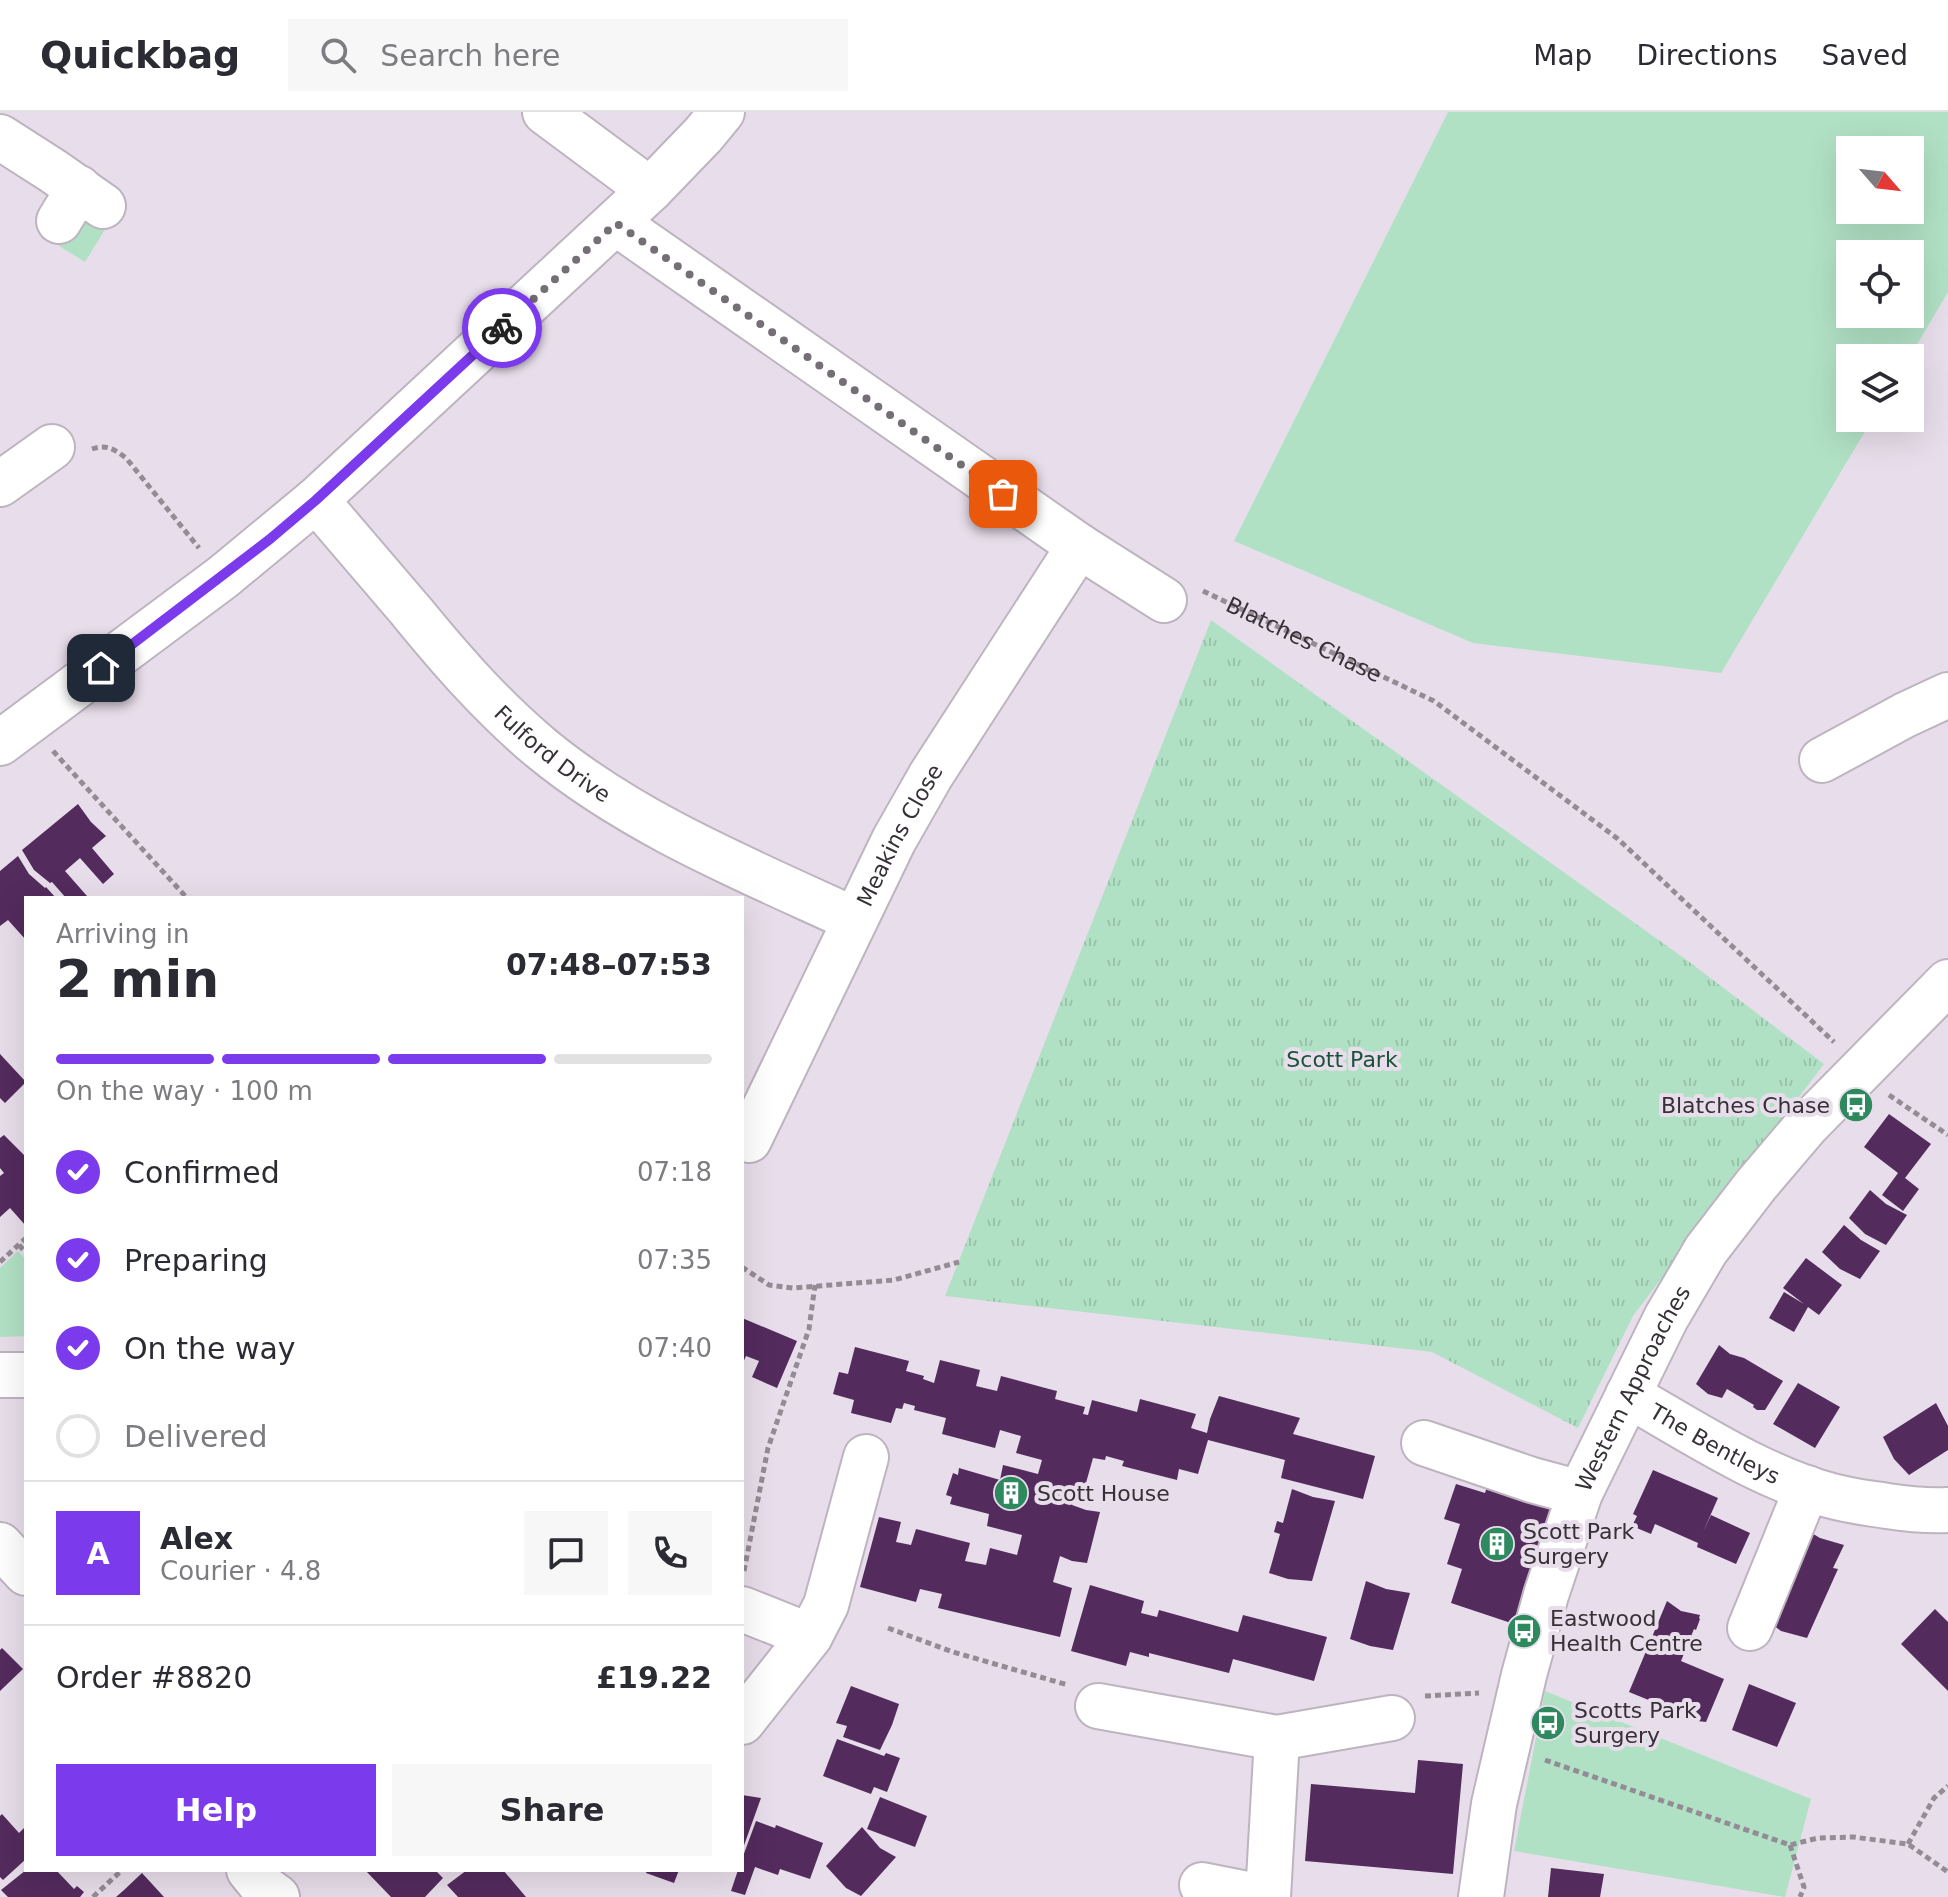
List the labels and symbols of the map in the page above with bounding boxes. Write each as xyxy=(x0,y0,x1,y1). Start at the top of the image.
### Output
north arrow xyxy=(1836,136,1924,224)
courier xyxy=(462,288,542,368)
pin xyxy=(969,460,1037,528)
street label: Blatches Chase xyxy=(1222,591,1386,687)
pin xyxy=(67,634,135,702)
street label: Fulford Drive xyxy=(490,700,615,807)
street label: Meakins Close xyxy=(851,759,947,910)
park label: Scott Park xyxy=(1286,1047,1398,1072)
bus stop icon: Blatches Chase xyxy=(1837,1086,1875,1124)
place label: Blatches Chase xyxy=(1661,1093,1830,1118)
street label: Western Approaches xyxy=(1570,1281,1695,1495)
street label: The Bentleys xyxy=(1645,1398,1784,1489)
building icon: Scott House xyxy=(992,1474,1030,1512)
place label: Scott House xyxy=(1037,1481,1170,1506)
place label: Scott Park Surgery xyxy=(1523,1519,1635,1569)
building icon: Scott Park Surgery xyxy=(1478,1525,1516,1563)
place label: Eastwood Health Centre xyxy=(1550,1606,1703,1656)
bus stop icon: Eastwood Health Centre xyxy=(1505,1612,1543,1650)
place label: Scotts Park Surgery xyxy=(1574,1698,1697,1748)
bus stop icon: Scotts Park Surgery xyxy=(1529,1704,1567,1742)

